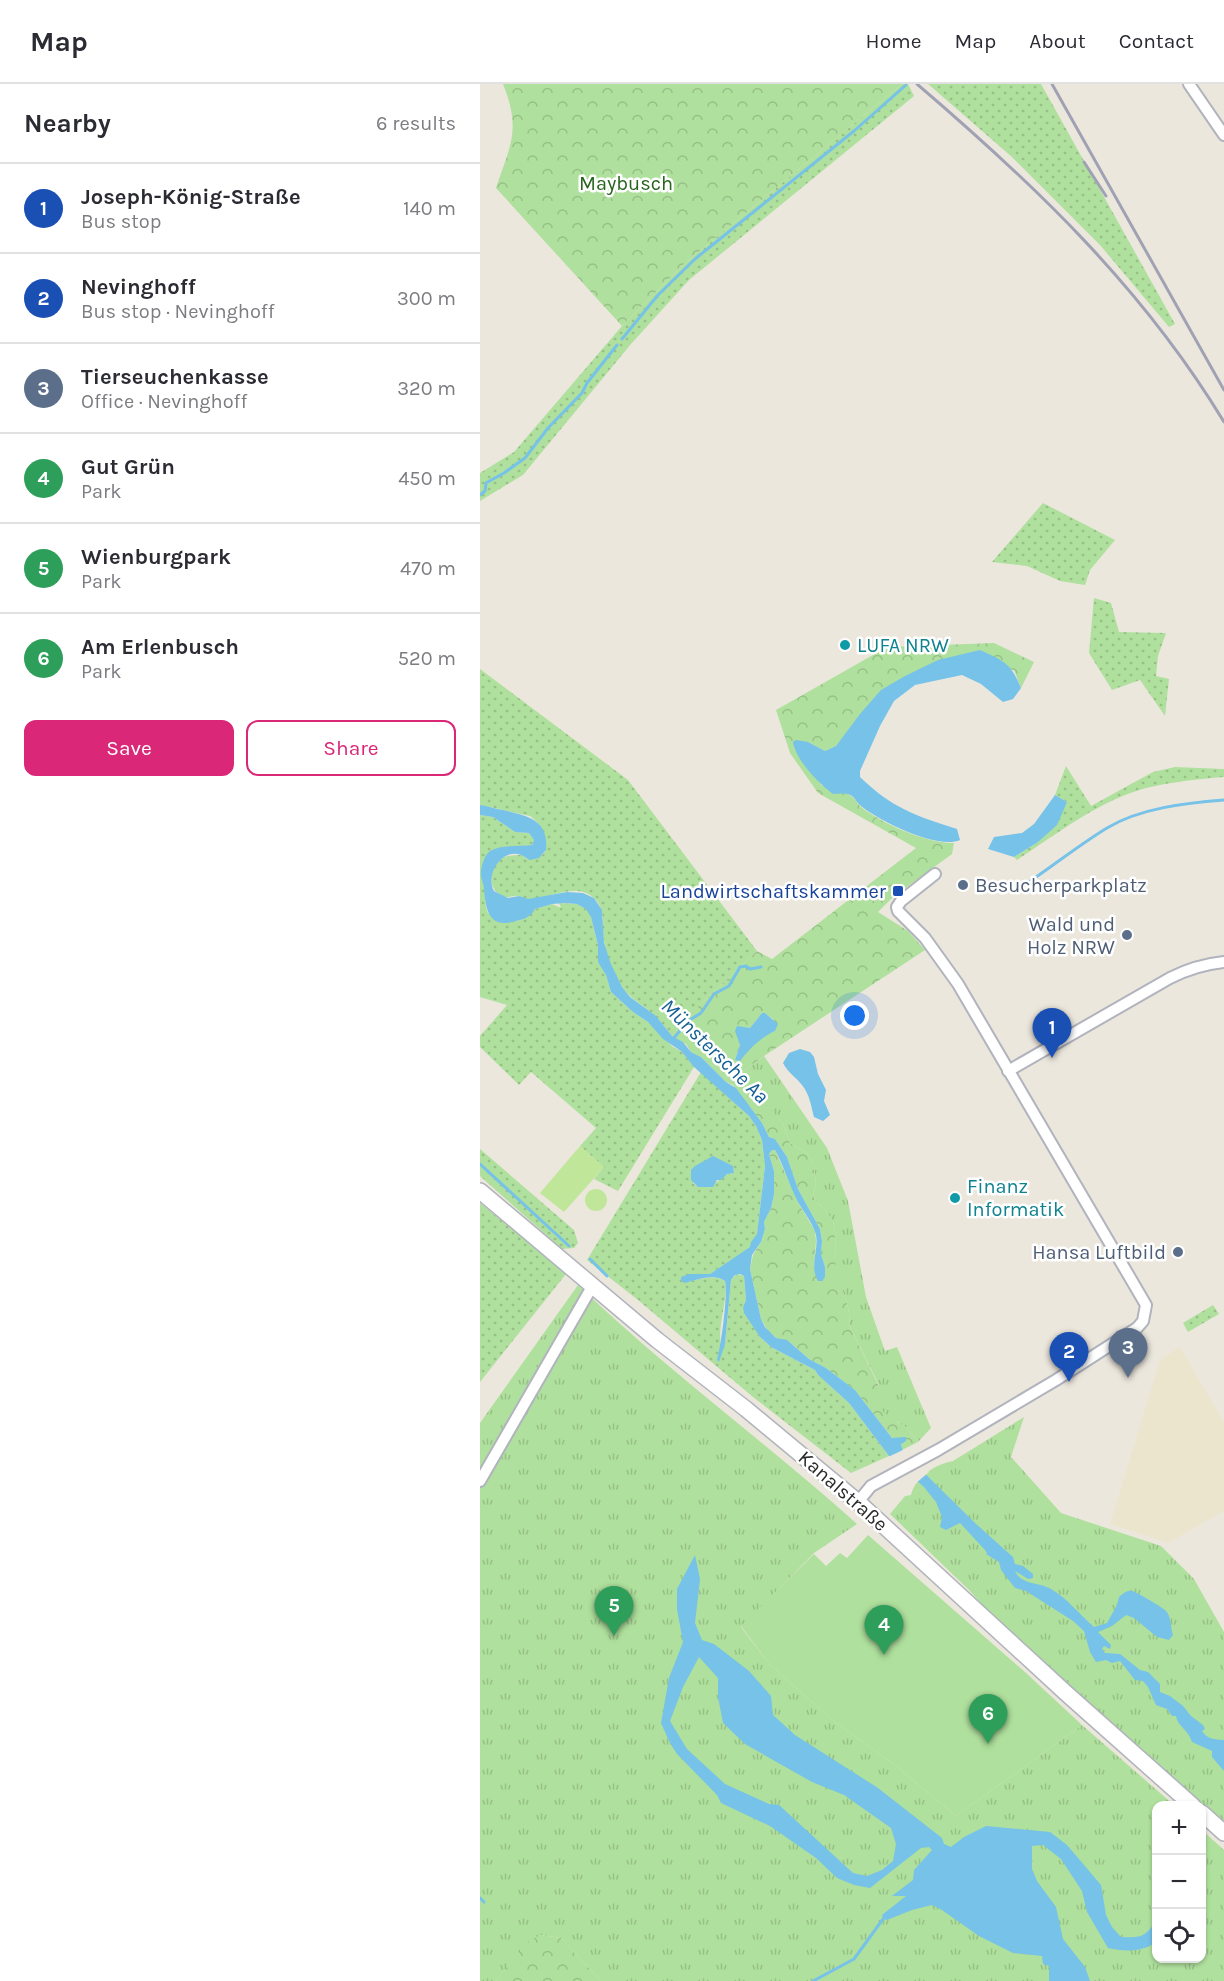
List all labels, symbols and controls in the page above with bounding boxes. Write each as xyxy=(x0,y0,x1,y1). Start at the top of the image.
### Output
text: Map xyxy=(30,25,88,58)
text: Home xyxy=(866,29,922,53)
text: Map xyxy=(955,29,996,53)
text: About xyxy=(1029,29,1086,53)
text: Contact xyxy=(1119,29,1194,53)
text: Nearby xyxy=(24,108,111,139)
text: 6 results xyxy=(376,112,456,135)
park label: Maybusch xyxy=(579,172,673,195)
text: Joseph-König-Straße xyxy=(81,184,301,210)
text: 1 xyxy=(40,197,47,220)
text: 140 m xyxy=(403,197,456,220)
text: Bus stop xyxy=(81,210,161,233)
text: Nevinghoff xyxy=(81,274,196,300)
text: 2 xyxy=(37,287,50,310)
text: 300 m xyxy=(397,287,456,310)
text: Bus stop · Nevinghoff xyxy=(81,300,275,323)
text: Tierseuchenkasse xyxy=(81,364,269,390)
text: 3 xyxy=(37,377,50,400)
text: 320 m xyxy=(397,377,456,400)
text: Office · Nevinghoff xyxy=(81,390,247,413)
text: Gut Grün xyxy=(81,454,175,480)
text: 4 xyxy=(38,467,49,490)
text: 450 m xyxy=(398,467,456,490)
text: Park xyxy=(81,480,122,503)
text: Wienburgpark xyxy=(81,544,231,570)
text: 5 xyxy=(38,557,49,580)
text: 470 m xyxy=(400,557,456,580)
text: Park xyxy=(81,570,122,593)
text: Am Erlenbusch xyxy=(81,634,239,660)
place label: LUFA NRW xyxy=(857,634,949,657)
marker: LUFA NRW xyxy=(838,638,852,652)
text: 6 xyxy=(37,647,50,670)
text: 520 m xyxy=(398,647,456,670)
text: Park xyxy=(81,660,122,683)
button: Save xyxy=(24,720,234,776)
button: Share xyxy=(246,720,456,776)
place label: Besucherparkplatz xyxy=(975,874,1147,897)
marker: Besucherparkplatz xyxy=(956,878,970,892)
place label: Landwirtschaftskammer xyxy=(661,880,887,903)
marker: Landwirtschaftskammer xyxy=(891,884,905,898)
place label: Wald und Holz NRW xyxy=(1027,913,1115,959)
marker: Wald und Holz NRW xyxy=(1120,928,1134,942)
water label: Münstersche Aa xyxy=(656,994,774,1108)
your location xyxy=(840,1001,869,1030)
pin: 1 xyxy=(1032,1008,1072,1058)
place label: Finanz Informatik xyxy=(967,1175,1064,1221)
marker: Finanz Informatik xyxy=(948,1191,962,1205)
place label: Hansa Luftbild xyxy=(1032,1241,1166,1264)
marker: Hansa Luftbild xyxy=(1171,1245,1185,1259)
pin: 3 xyxy=(1108,1328,1148,1378)
pin: 2 xyxy=(1050,1332,1088,1382)
street label: Kanalstraße xyxy=(794,1446,892,1536)
pin: 5 xyxy=(594,1586,634,1636)
pin: 4 xyxy=(864,1606,904,1655)
pin: 6 xyxy=(968,1694,1008,1744)
map controls xyxy=(1152,1801,1206,1963)
button: + xyxy=(1152,1801,1206,1855)
button: − xyxy=(1152,1855,1206,1909)
button: locate xyxy=(1152,1909,1206,1963)

